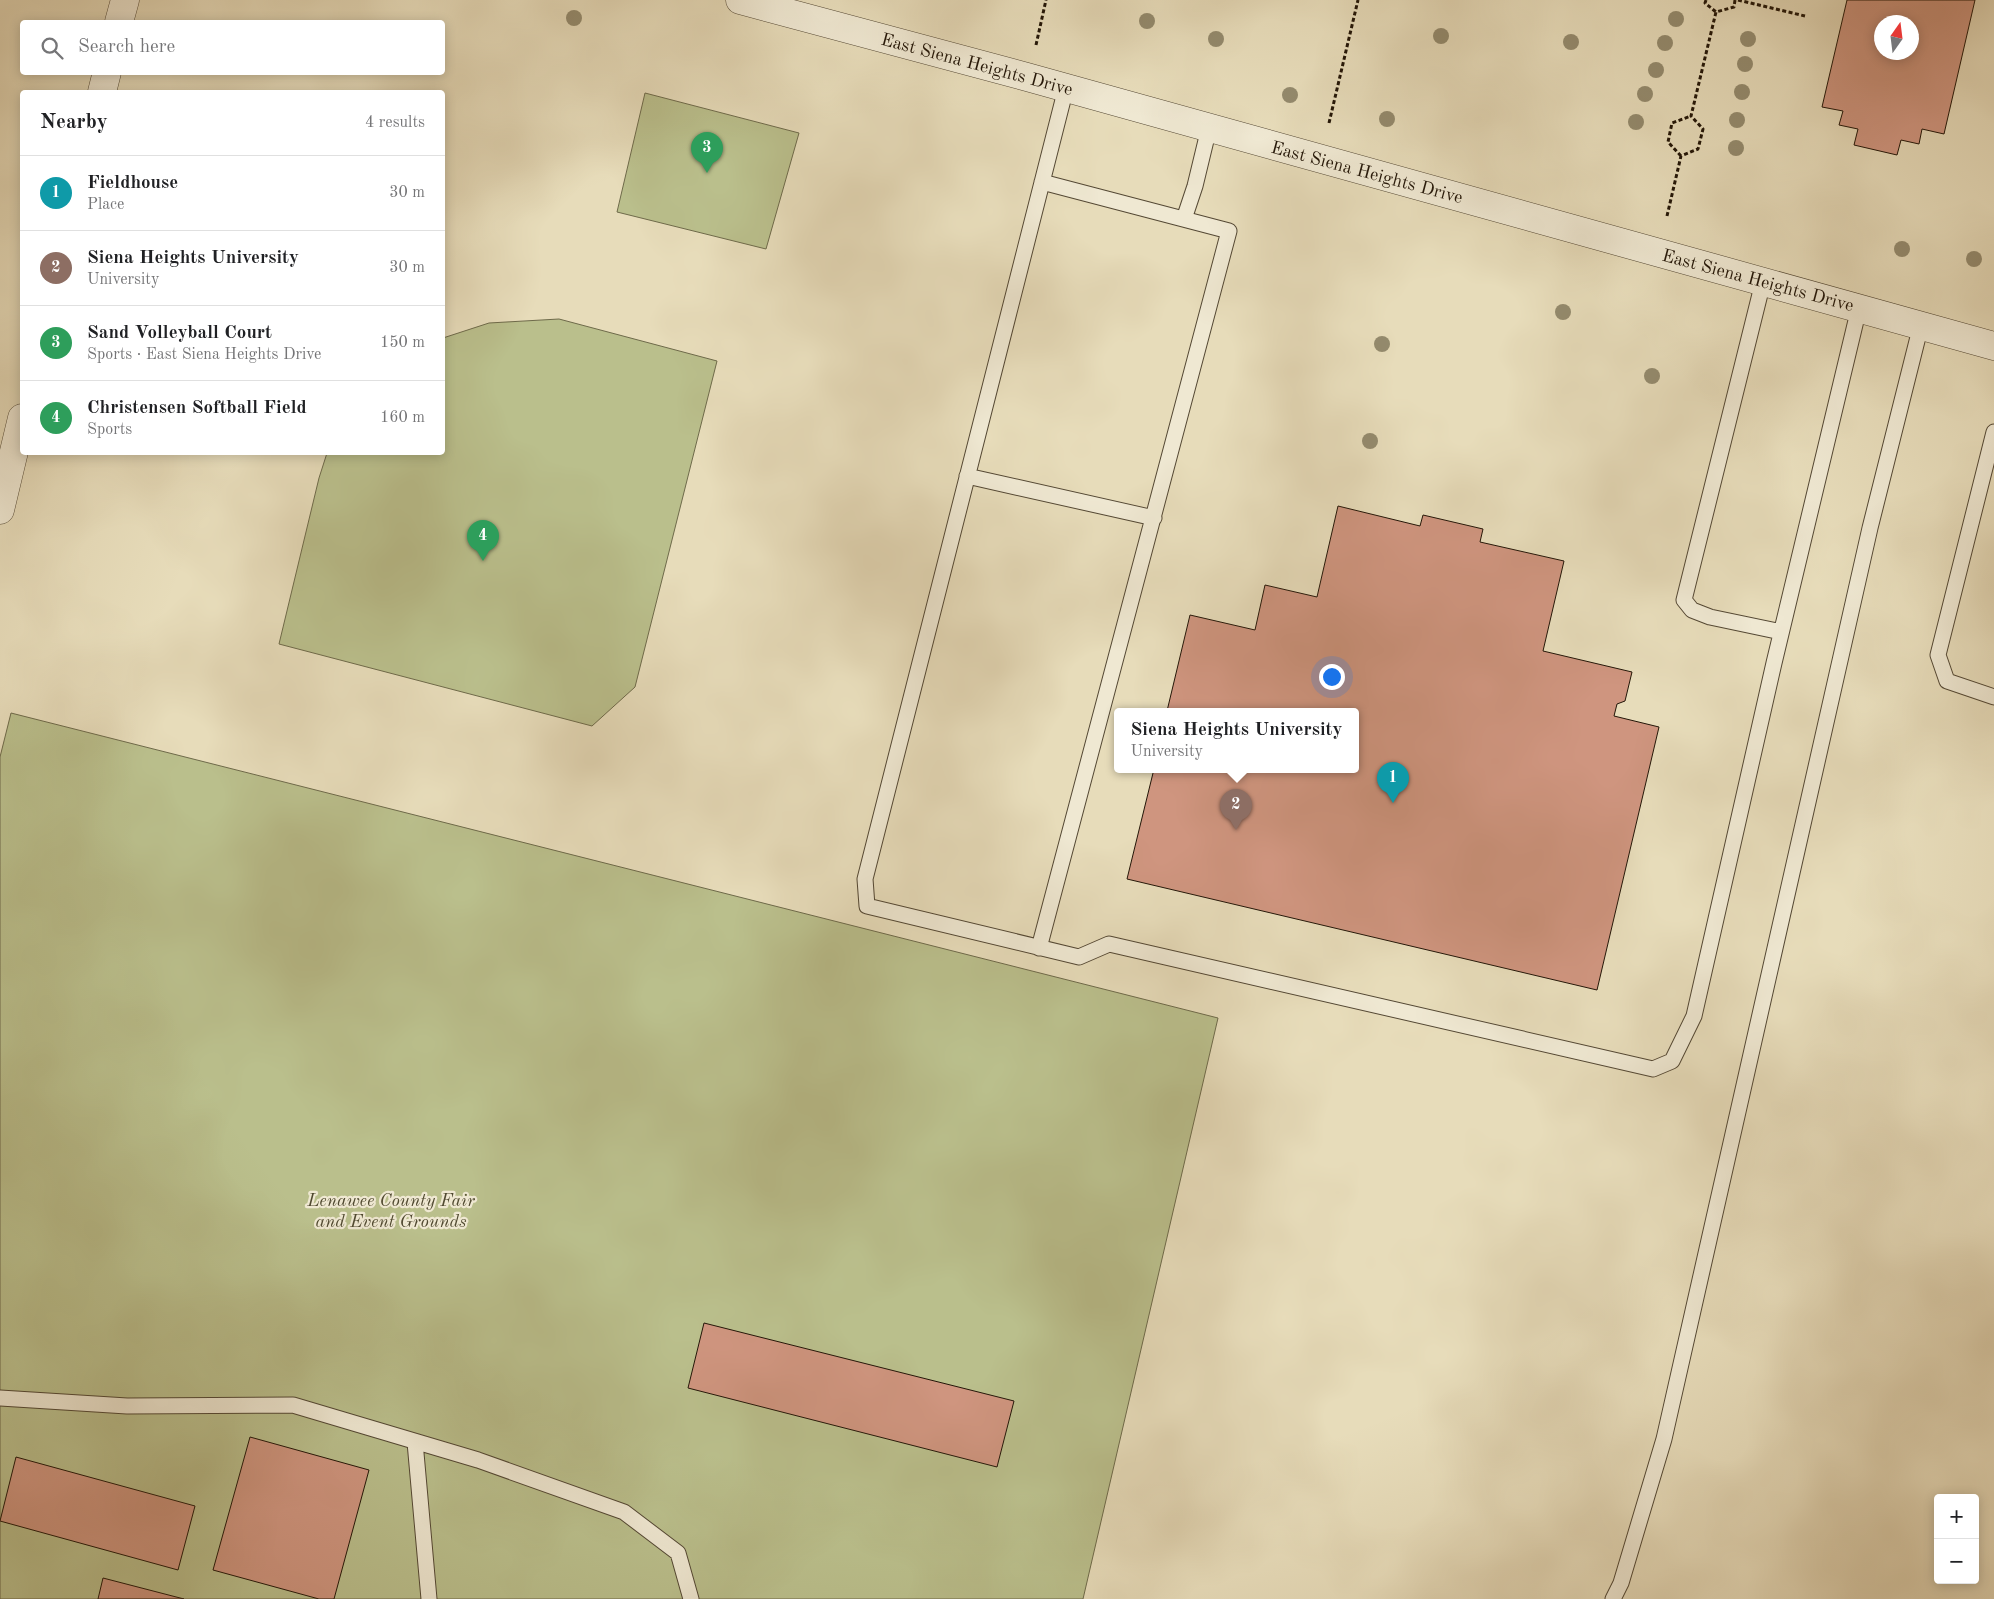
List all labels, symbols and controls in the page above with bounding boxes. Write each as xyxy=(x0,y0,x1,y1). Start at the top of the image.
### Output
north arrow xyxy=(1874,15,1919,60)
search box xyxy=(20,20,445,75)
street label: East Siena Heights Drive xyxy=(879,31,1075,99)
icon: search xyxy=(38,34,66,62)
text: Search here xyxy=(78,38,175,57)
text: Nearby xyxy=(40,112,108,133)
text: 4 results xyxy=(365,115,425,131)
pin: 3 xyxy=(691,132,723,173)
street label: East Siena Heights Drive xyxy=(1269,139,1465,207)
text: Fieldhouse xyxy=(87,174,178,193)
text: 1 xyxy=(51,185,61,201)
text: 30 m xyxy=(389,185,425,201)
text: Place xyxy=(87,197,124,213)
street label: East Siena Heights Drive xyxy=(1660,247,1856,315)
text: Siena Heights University xyxy=(87,249,299,268)
text: 2 xyxy=(51,260,61,276)
text: 30 m xyxy=(389,260,425,276)
text: University xyxy=(87,272,159,288)
text: Sand Volleyball Court xyxy=(87,324,272,343)
text: 3 xyxy=(51,335,61,351)
text: 150 m xyxy=(380,335,425,351)
text: Sports · East Siena Heights Drive xyxy=(87,347,321,363)
text: Christensen Softball Field xyxy=(87,399,307,418)
text: 4 xyxy=(51,410,61,426)
text: 160 m xyxy=(380,410,425,426)
text: Sports xyxy=(87,422,132,438)
pin: 4 xyxy=(467,520,499,561)
your location xyxy=(1319,664,1345,690)
popup xyxy=(1114,708,1359,773)
text: Siena Heights University xyxy=(1131,721,1342,740)
text: University xyxy=(1131,744,1203,760)
pin: 1 xyxy=(1377,762,1409,803)
pin: 2 xyxy=(1220,789,1252,830)
park label: Lenawee County Fair and Event Grounds xyxy=(306,1192,476,1231)
map controls xyxy=(1934,1494,1979,1584)
button: + xyxy=(1934,1494,1979,1539)
button: − xyxy=(1934,1539,1979,1584)

